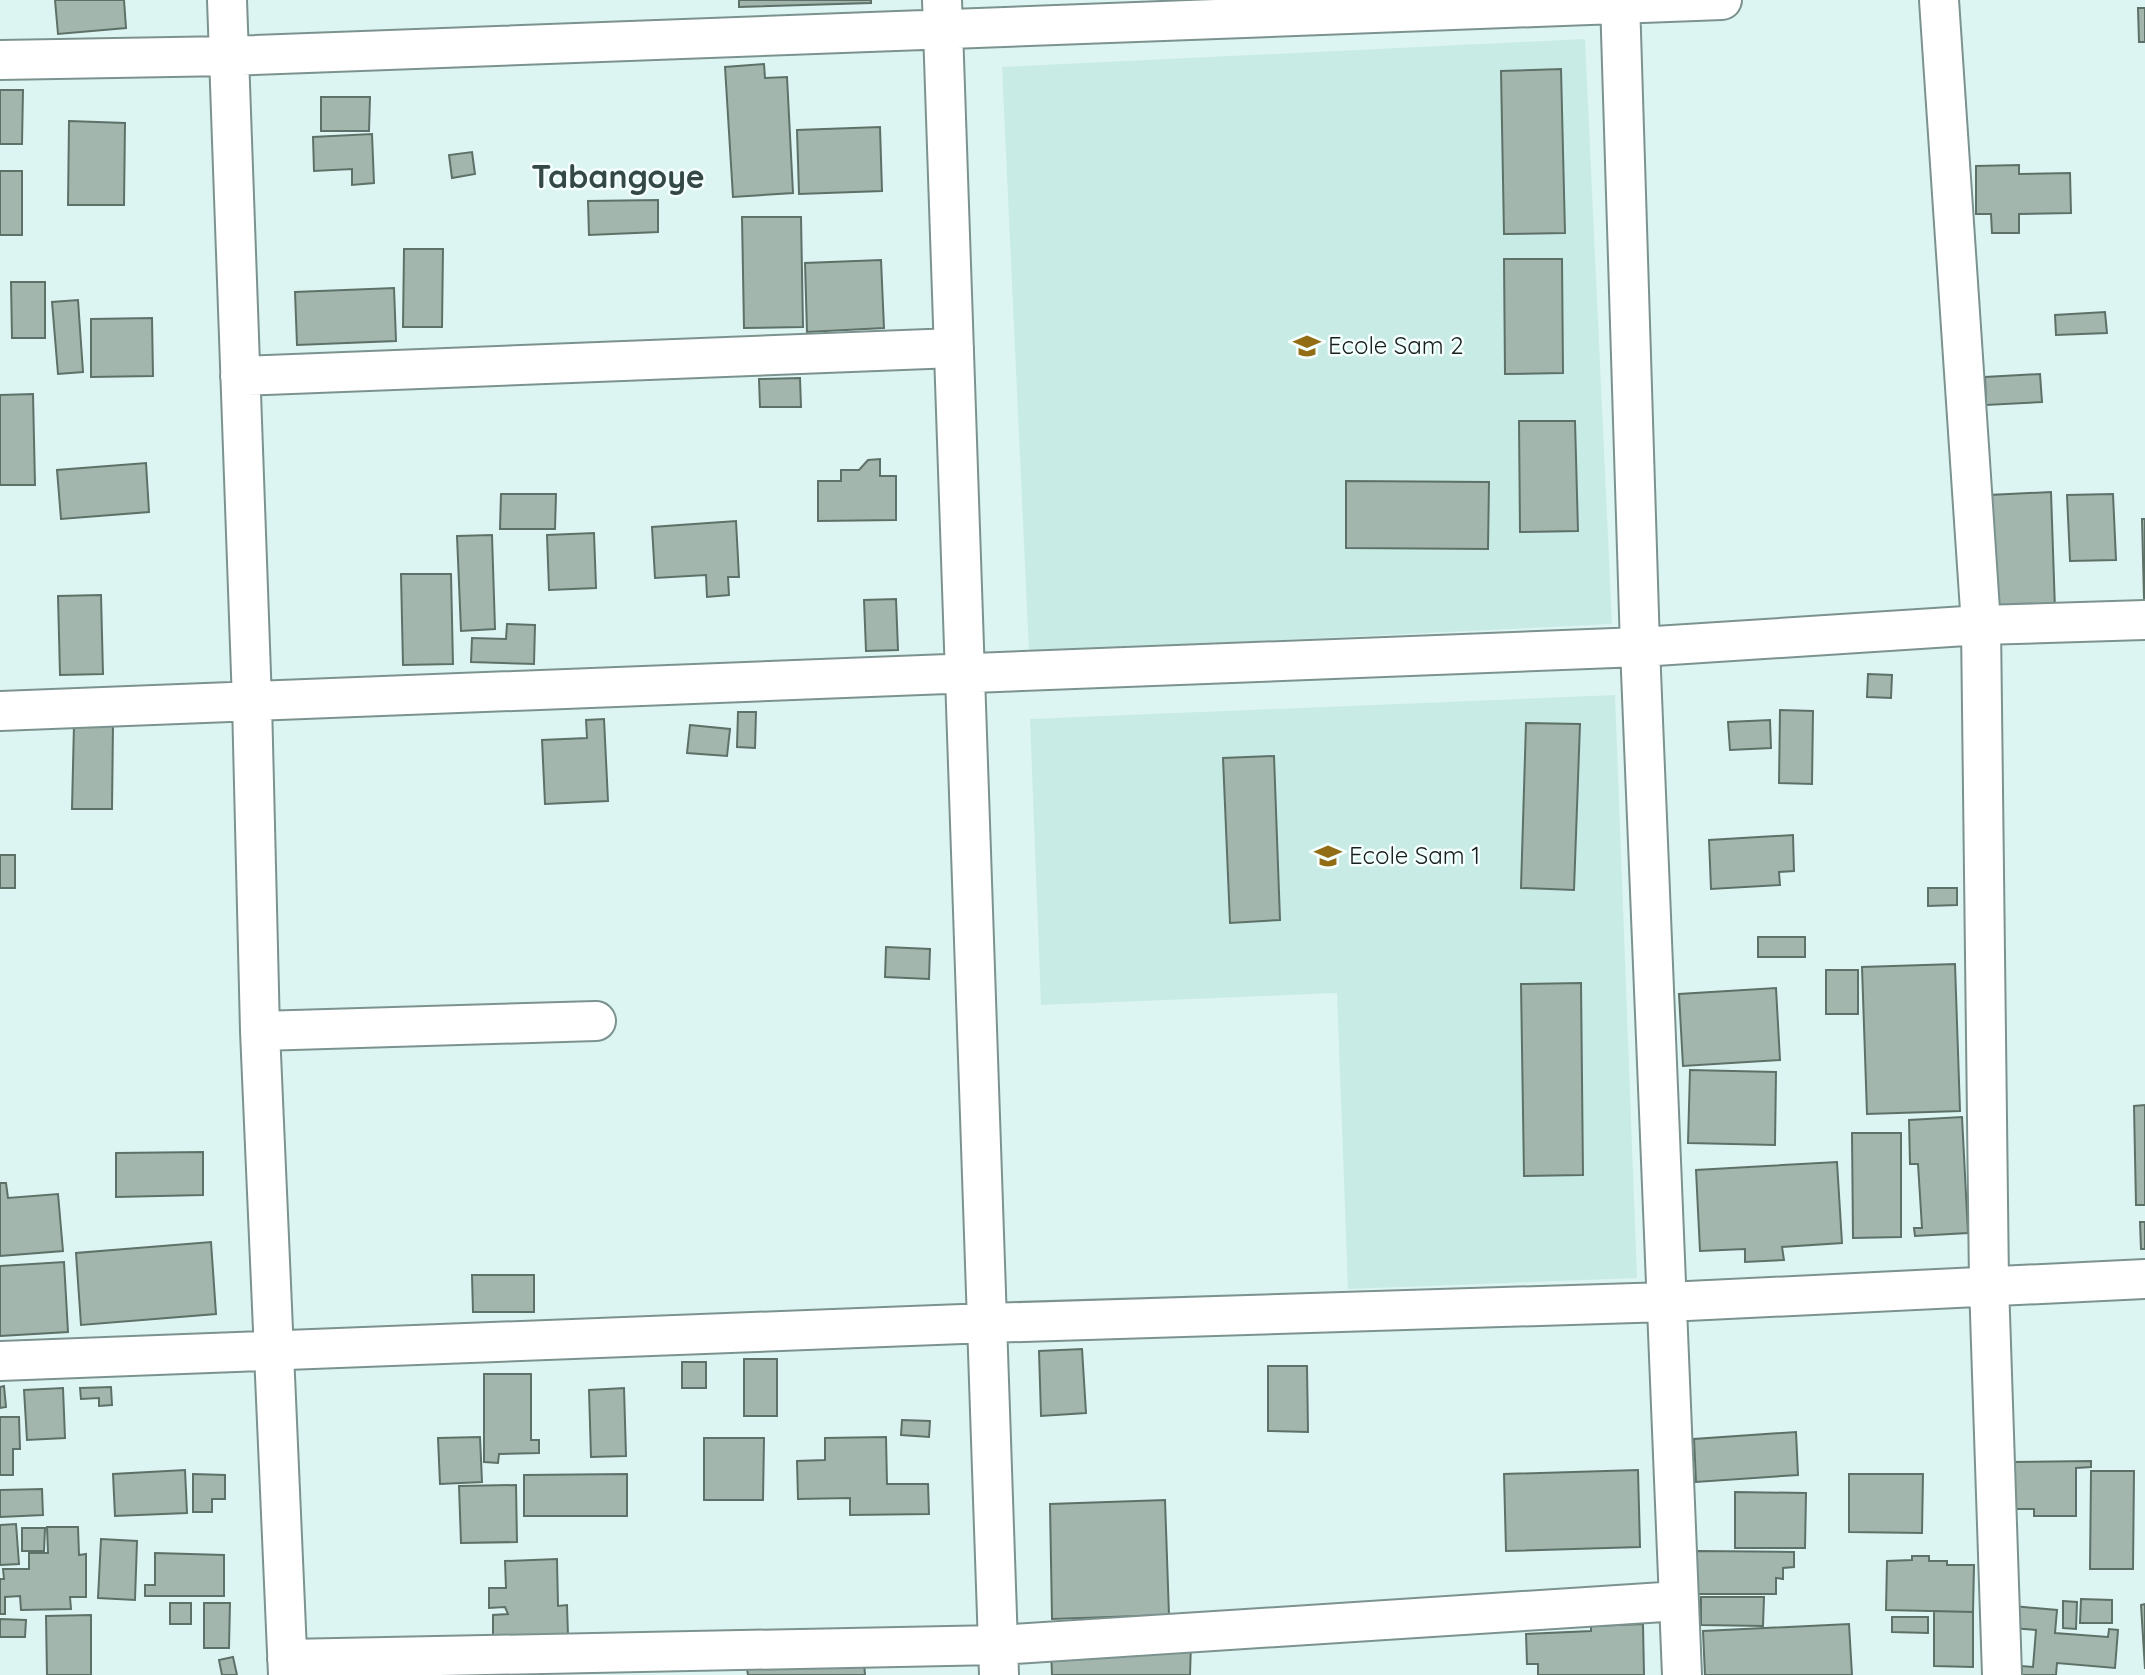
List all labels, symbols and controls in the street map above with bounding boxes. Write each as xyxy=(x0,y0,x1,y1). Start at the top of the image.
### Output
district label: Tabangoye xyxy=(531,156,705,196)
place label: Ecole Sam 2 xyxy=(1328,330,1464,360)
school or university icon: Ecole Sam 2 xyxy=(1292,331,1322,361)
place label: Ecole Sam 1 xyxy=(1349,840,1480,870)
school or university icon: Ecole Sam 1 xyxy=(1313,841,1343,871)

